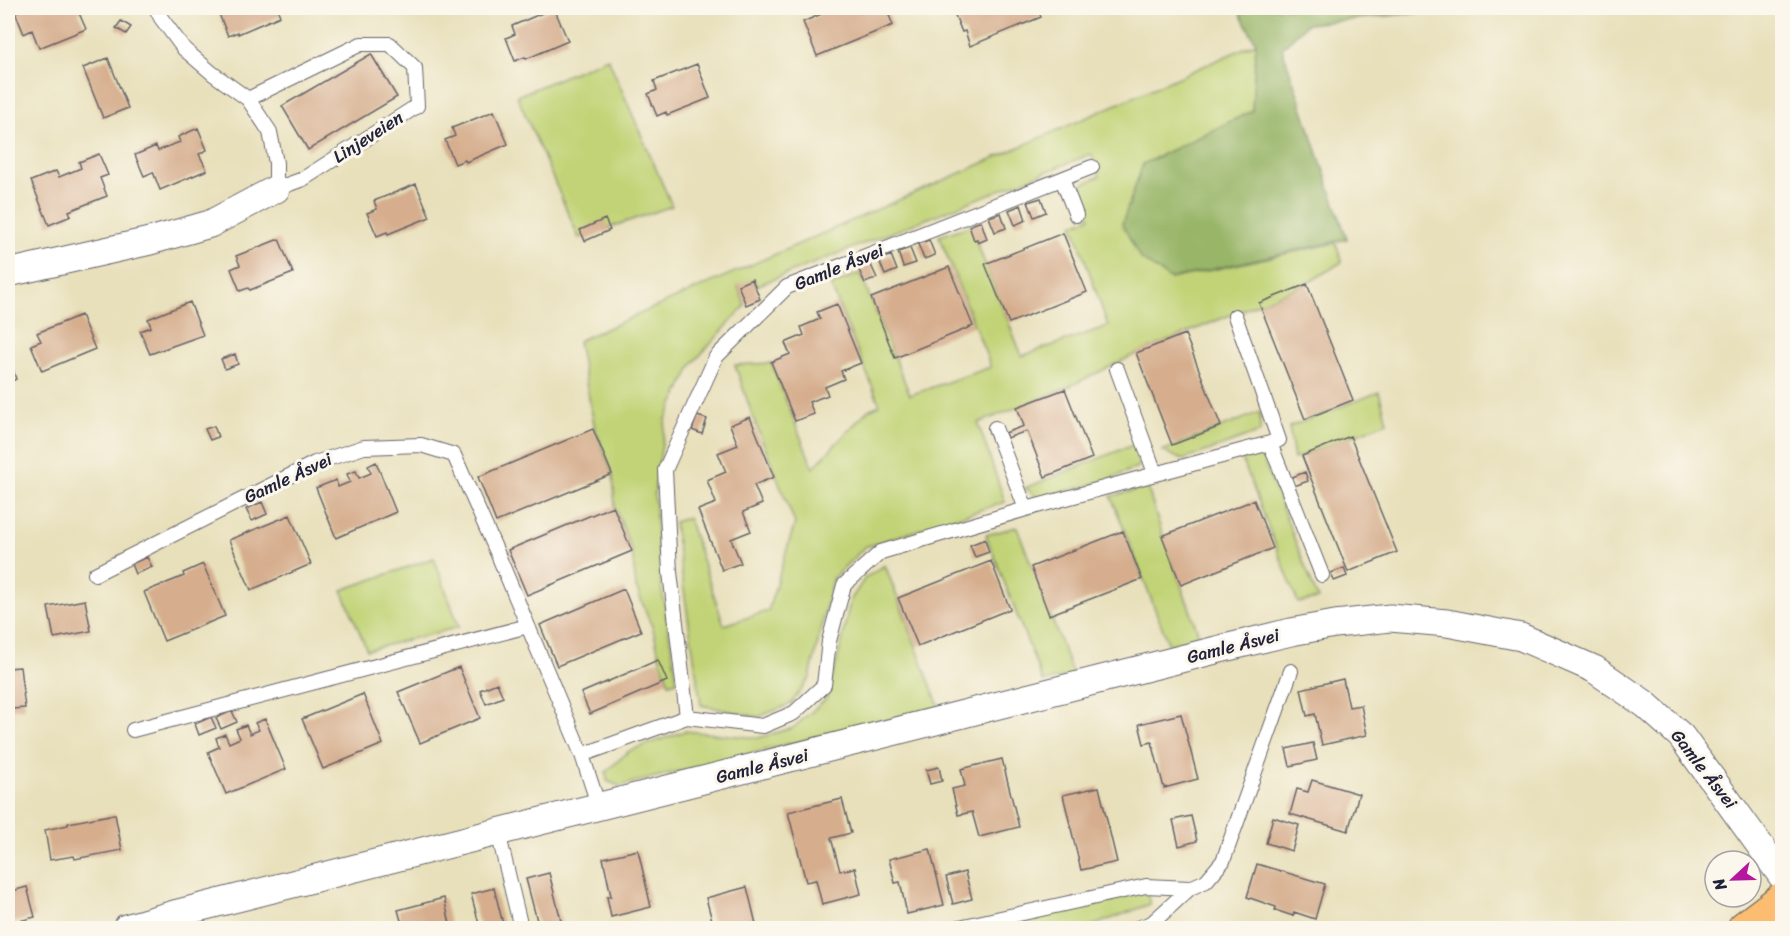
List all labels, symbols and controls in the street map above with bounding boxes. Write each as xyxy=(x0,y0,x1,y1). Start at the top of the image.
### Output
street label: Linjeveien xyxy=(326,102,410,172)
street label: Gamle Åsvei xyxy=(789,234,890,300)
street label: Gamle Åsvei xyxy=(238,443,338,512)
street label: Gamle Åsvei xyxy=(1183,619,1284,673)
street label: Gamle Åsvei xyxy=(1662,722,1746,817)
street label: Gamle Åsvei xyxy=(712,739,813,793)
north arrow xyxy=(1703,849,1763,909)
text: N xyxy=(1704,873,1735,896)

